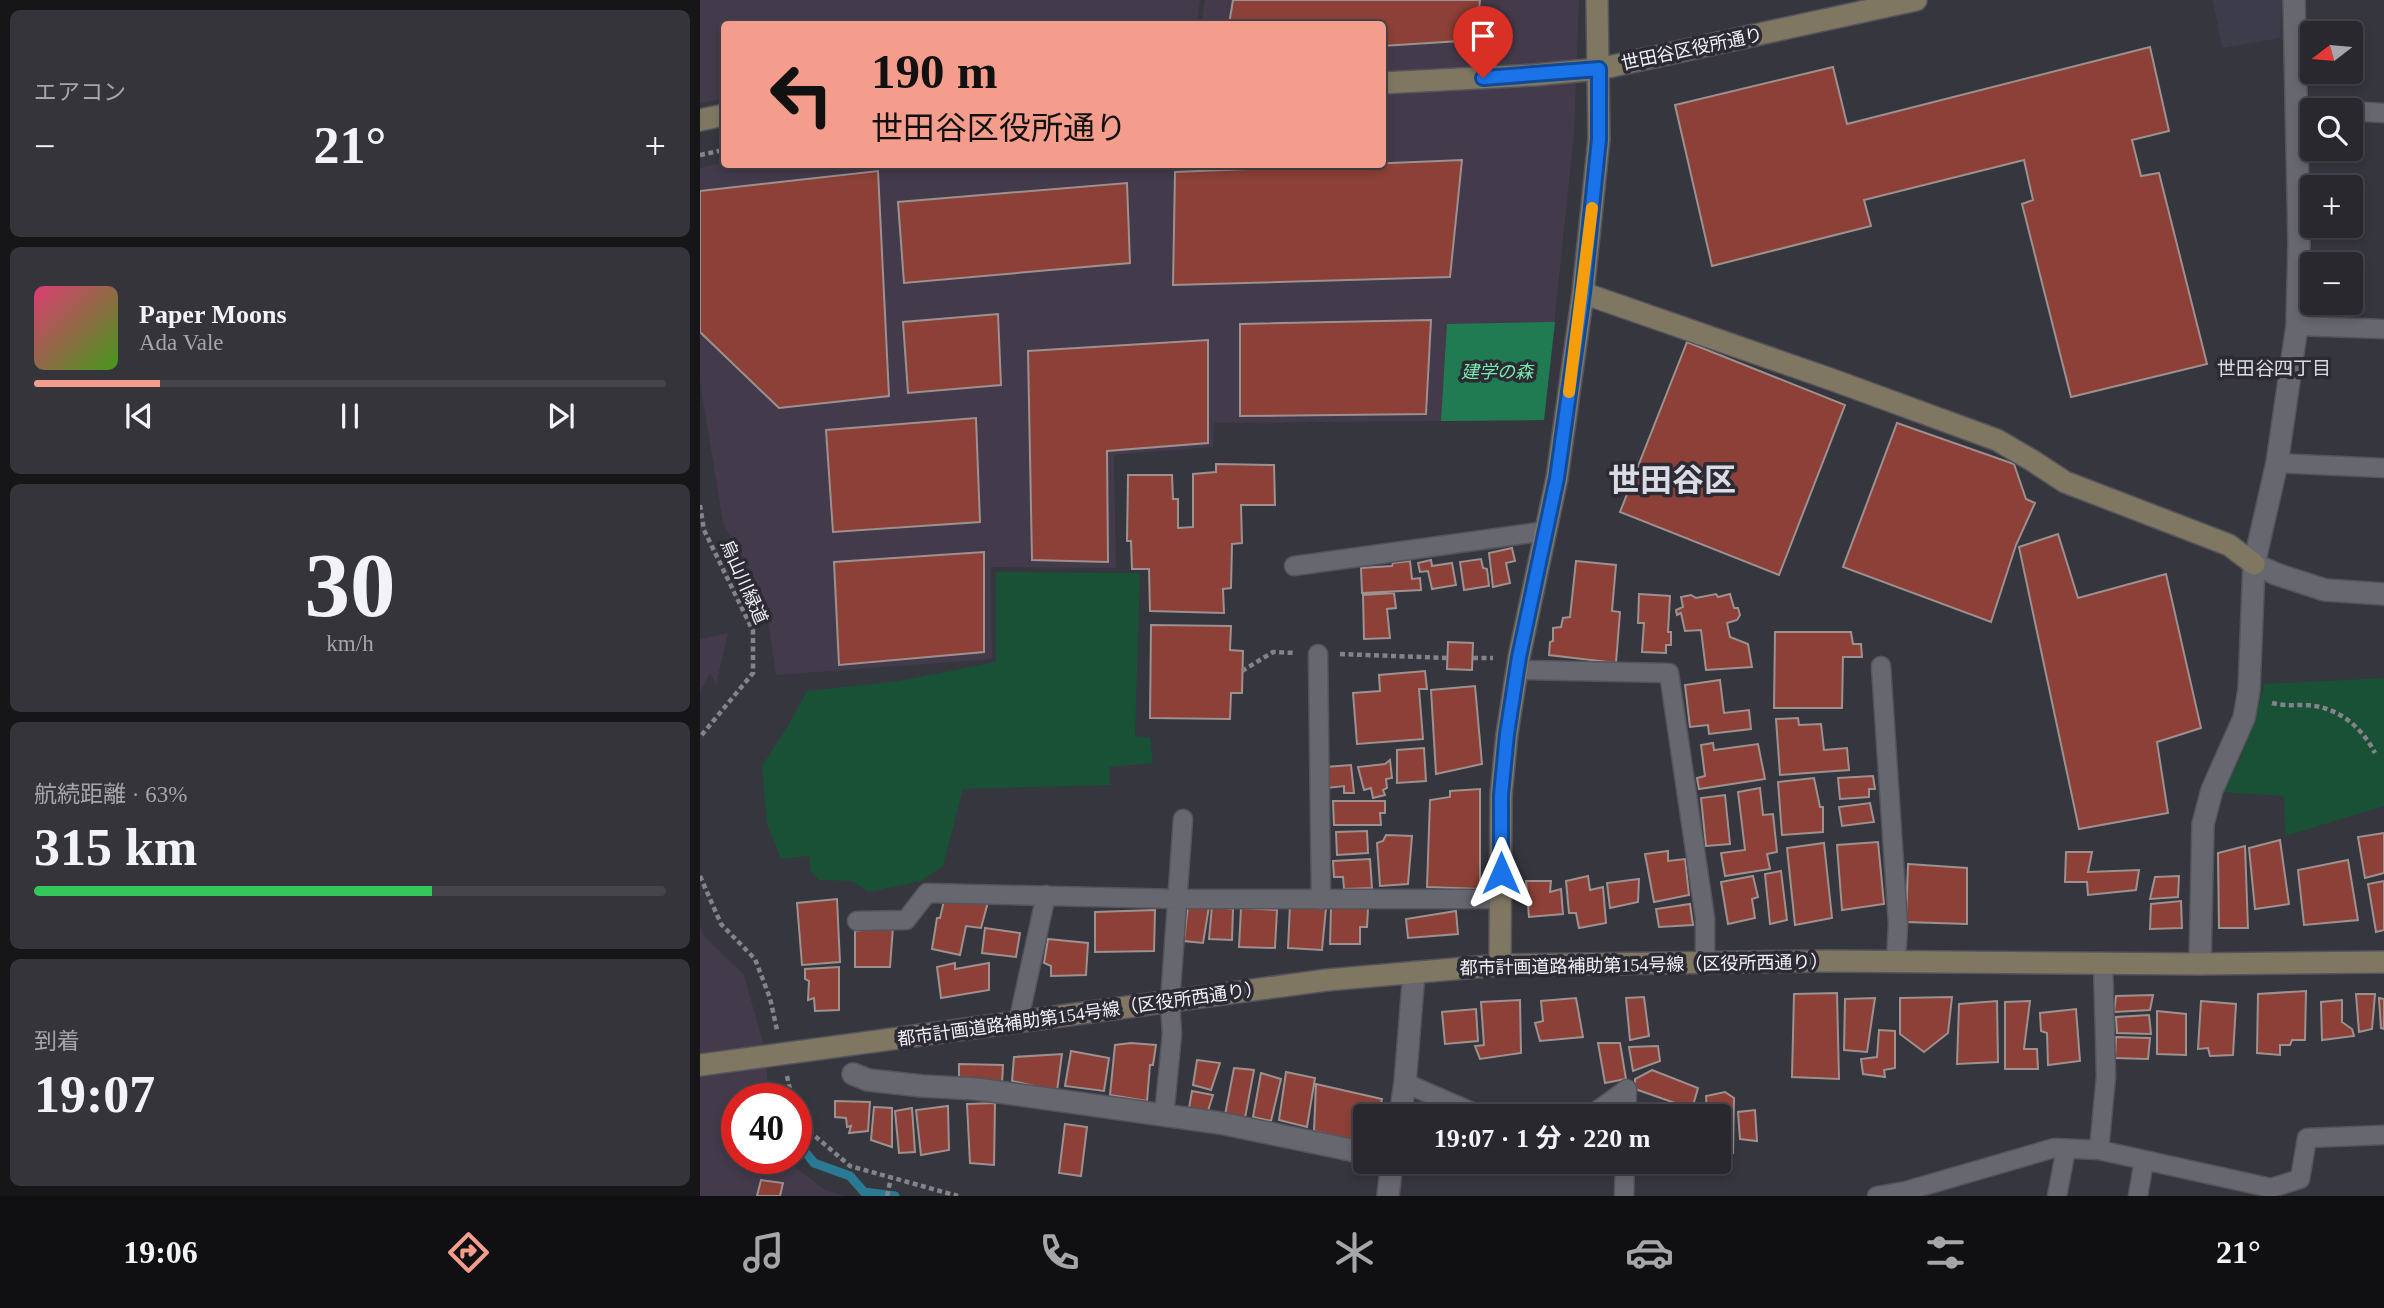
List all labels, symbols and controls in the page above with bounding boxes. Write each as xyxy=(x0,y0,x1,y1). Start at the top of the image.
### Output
pin xyxy=(1453,6,1513,78)
icon: arrive xyxy=(1464,17,1502,55)
north arrow xyxy=(2300,21,2362,84)
map controls xyxy=(2300,21,2363,315)
street label: 世田谷区役所通り xyxy=(1619,24,1765,74)
text: 190 m xyxy=(871,44,998,99)
icon: left xyxy=(756,49,847,140)
text: エアコン xyxy=(34,80,126,105)
button: search xyxy=(2300,98,2363,161)
text: 世田谷区役所通り xyxy=(871,110,1127,146)
text: 21° xyxy=(314,117,386,174)
text: − xyxy=(34,125,55,167)
text: + xyxy=(645,125,666,167)
button: + xyxy=(2300,175,2363,238)
button: − xyxy=(2300,252,2363,315)
text: Paper Moons xyxy=(139,300,287,329)
text: Ada Vale xyxy=(139,330,224,355)
district label: 世田谷四丁目 xyxy=(2217,358,2331,379)
park label: 建学の森 xyxy=(1461,362,1535,382)
icon: previous xyxy=(120,397,158,435)
icon: pause xyxy=(331,397,369,435)
icon: next xyxy=(542,397,580,435)
district label: 世田谷区 xyxy=(1608,462,1736,498)
text: 30 xyxy=(305,535,396,636)
street label: 烏山川緑道 xyxy=(717,537,771,627)
text: km/h xyxy=(326,631,374,656)
text: 航続距離 · 63% xyxy=(34,782,187,807)
text: 315 km xyxy=(34,819,197,876)
position arrow xyxy=(1464,836,1538,910)
street label: 都市計画道路補助第154号線（区役所西通り） xyxy=(1459,952,1829,978)
street label: 都市計画道路補助第154号線（区役所西通り） xyxy=(896,978,1264,1050)
text: 到着 xyxy=(34,1029,80,1054)
text: 19:07 xyxy=(34,1066,155,1123)
speed limit sign: 40 xyxy=(721,1083,812,1174)
text: 19:07 · 1 分 · 220 m xyxy=(1434,1124,1650,1153)
icon: directions xyxy=(444,1228,493,1277)
icon: music xyxy=(739,1228,788,1277)
icon: phone xyxy=(1035,1228,1084,1277)
icon: climate xyxy=(1330,1228,1379,1277)
icon: car xyxy=(1625,1228,1674,1277)
icon: filters xyxy=(1921,1228,1970,1277)
text: 19:06 xyxy=(123,1234,198,1270)
text: 21° xyxy=(2216,1234,2261,1270)

